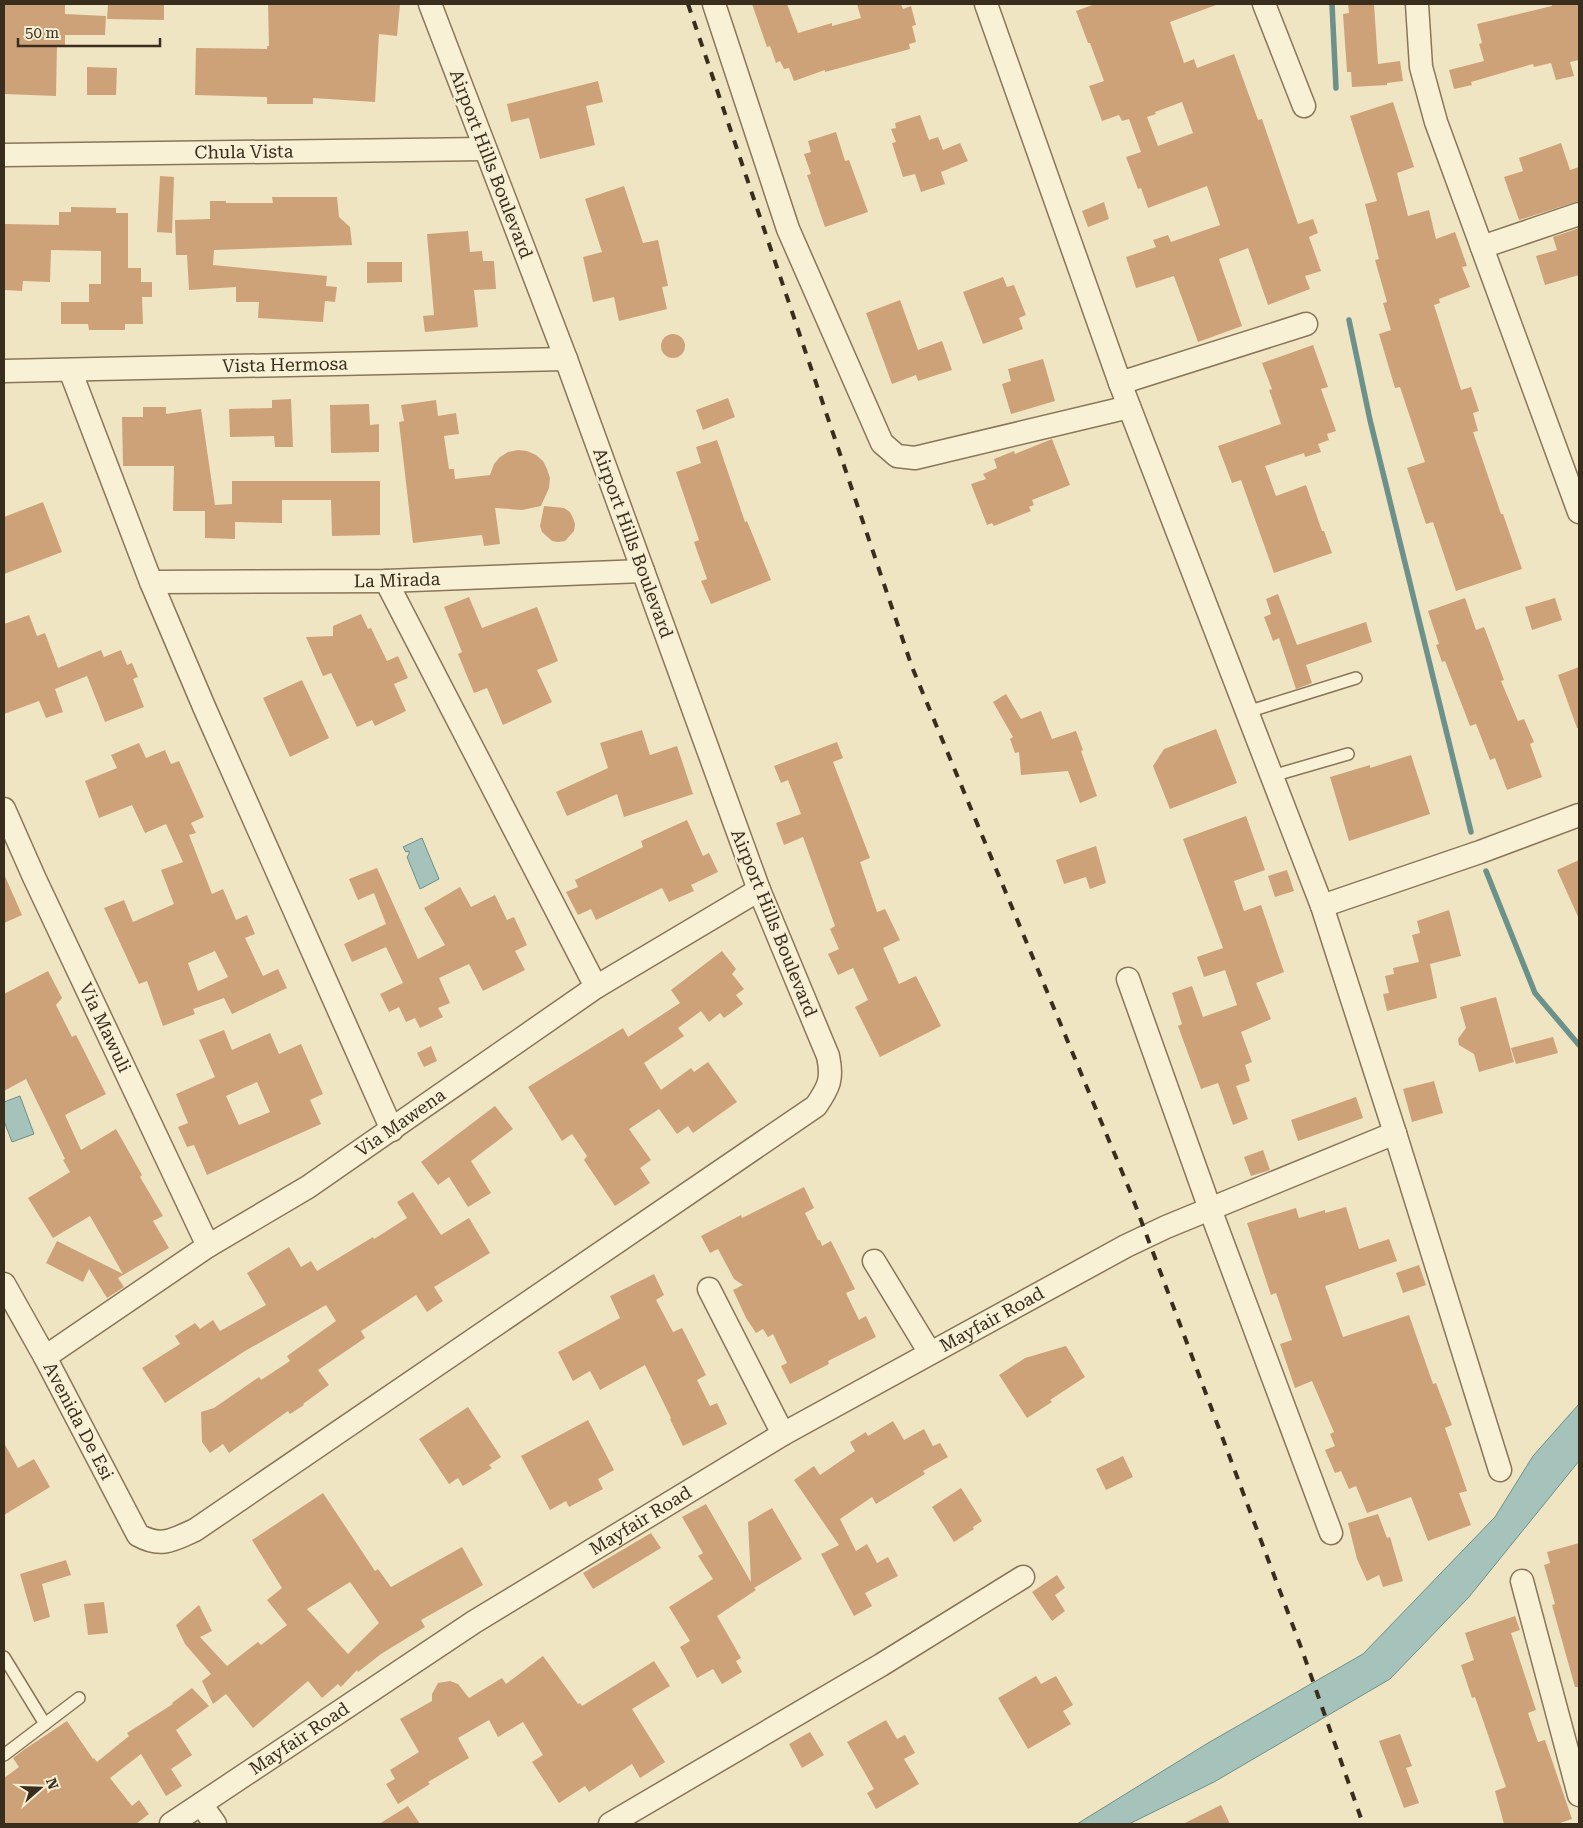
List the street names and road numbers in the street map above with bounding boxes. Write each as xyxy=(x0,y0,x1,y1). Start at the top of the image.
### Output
street label: Airport Hills Boulevard xyxy=(446,66,537,262)
street label: Chula Vista xyxy=(194,140,294,163)
street label: Vista Hermosa xyxy=(222,353,348,376)
street label: Airport Hills Boulevard xyxy=(589,445,678,641)
street label: La Mirada xyxy=(354,568,441,591)
street label: Airport Hills Boulevard xyxy=(727,826,822,1020)
street label: Via Mawuli xyxy=(75,979,136,1076)
street label: Via Mawena xyxy=(351,1084,450,1161)
street label: Mayfair Road xyxy=(936,1282,1048,1356)
street label: Avenida De Esi xyxy=(40,1358,118,1483)
street label: Mayfair Road xyxy=(585,1481,695,1559)
street label: Mayfair Road xyxy=(245,1697,353,1779)

